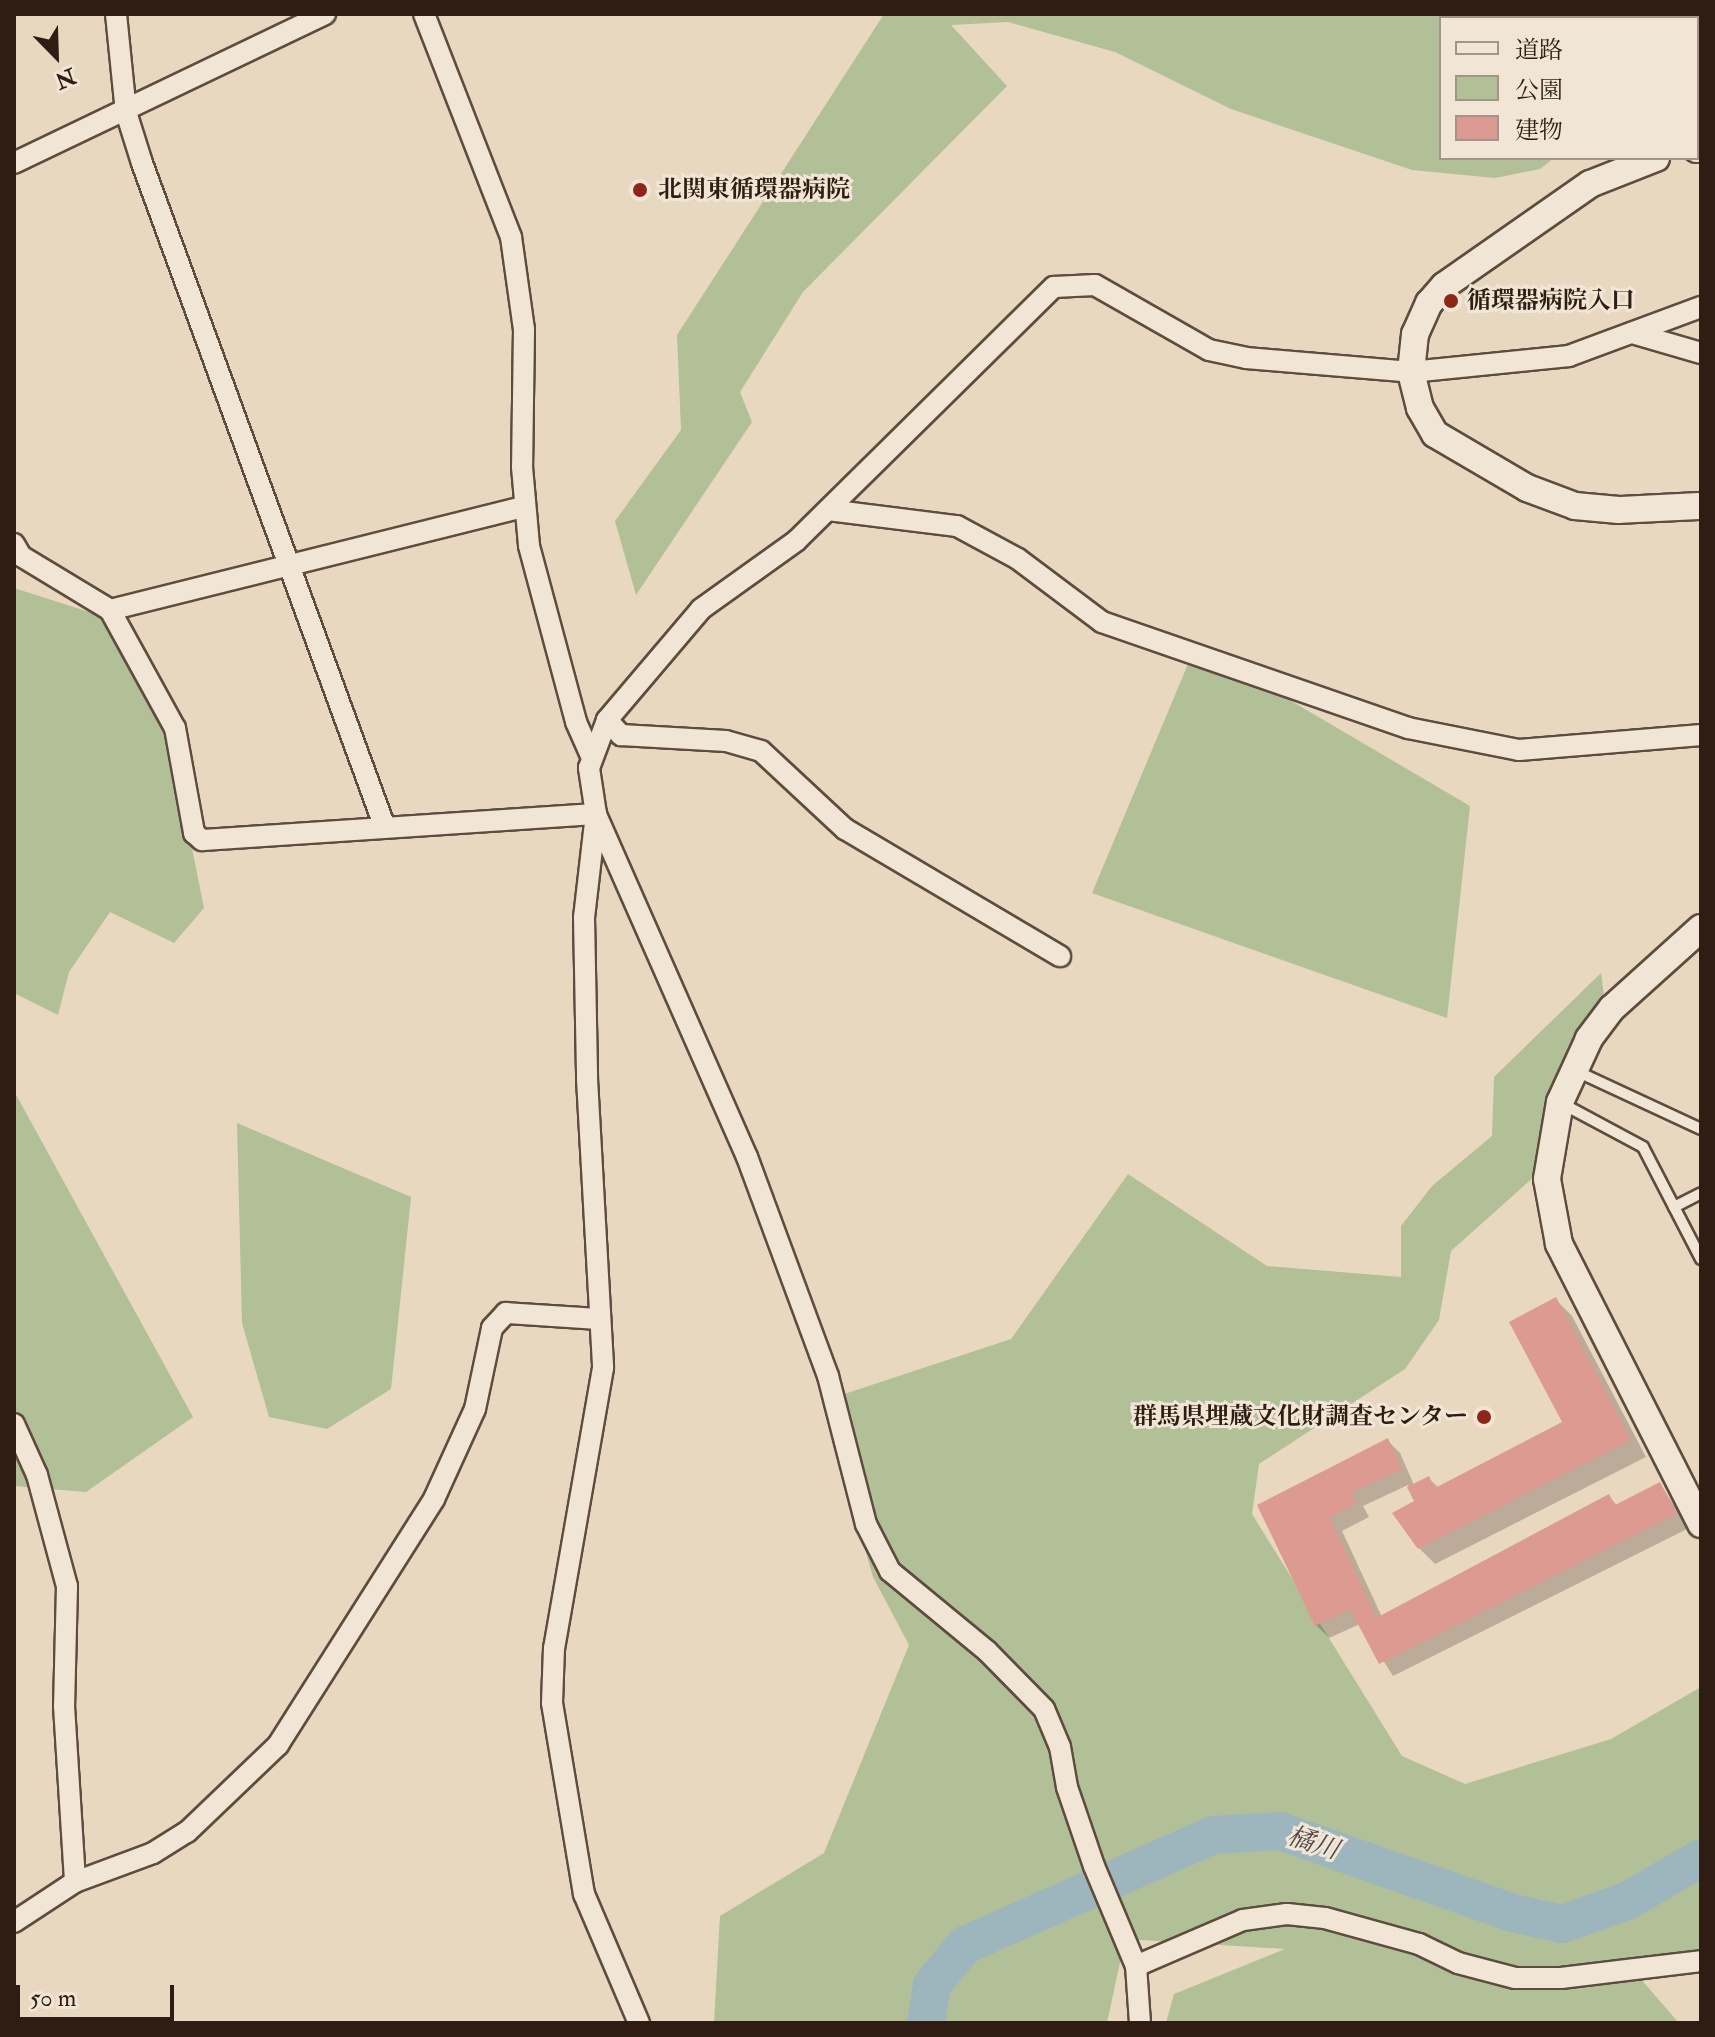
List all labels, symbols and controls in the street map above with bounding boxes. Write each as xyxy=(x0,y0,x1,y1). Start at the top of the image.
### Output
north arrow xyxy=(16,16,96,96)
legend xyxy=(1439,16,1699,160)
text: 道路 xyxy=(1515,35,1563,66)
text: N xyxy=(51,61,80,95)
text: 公園 xyxy=(1515,75,1563,106)
text: 建物 xyxy=(1515,115,1563,146)
place label: 北関東循環器病院 xyxy=(658,176,850,204)
marker: 北関東循環器病院 xyxy=(629,179,651,201)
place label: 循環器病院入口 xyxy=(1467,287,1635,315)
marker: 循環器病院入口 xyxy=(1442,292,1460,310)
place label: 群馬県埋蔵文化財調査センター xyxy=(1132,1403,1468,1431)
marker: 群馬県埋蔵文化財調査センター xyxy=(1475,1408,1493,1426)
water label: 橘川 xyxy=(1283,1821,1343,1867)
scale bar xyxy=(20,1969,178,2019)
text: 50 m xyxy=(30,1983,76,2014)

